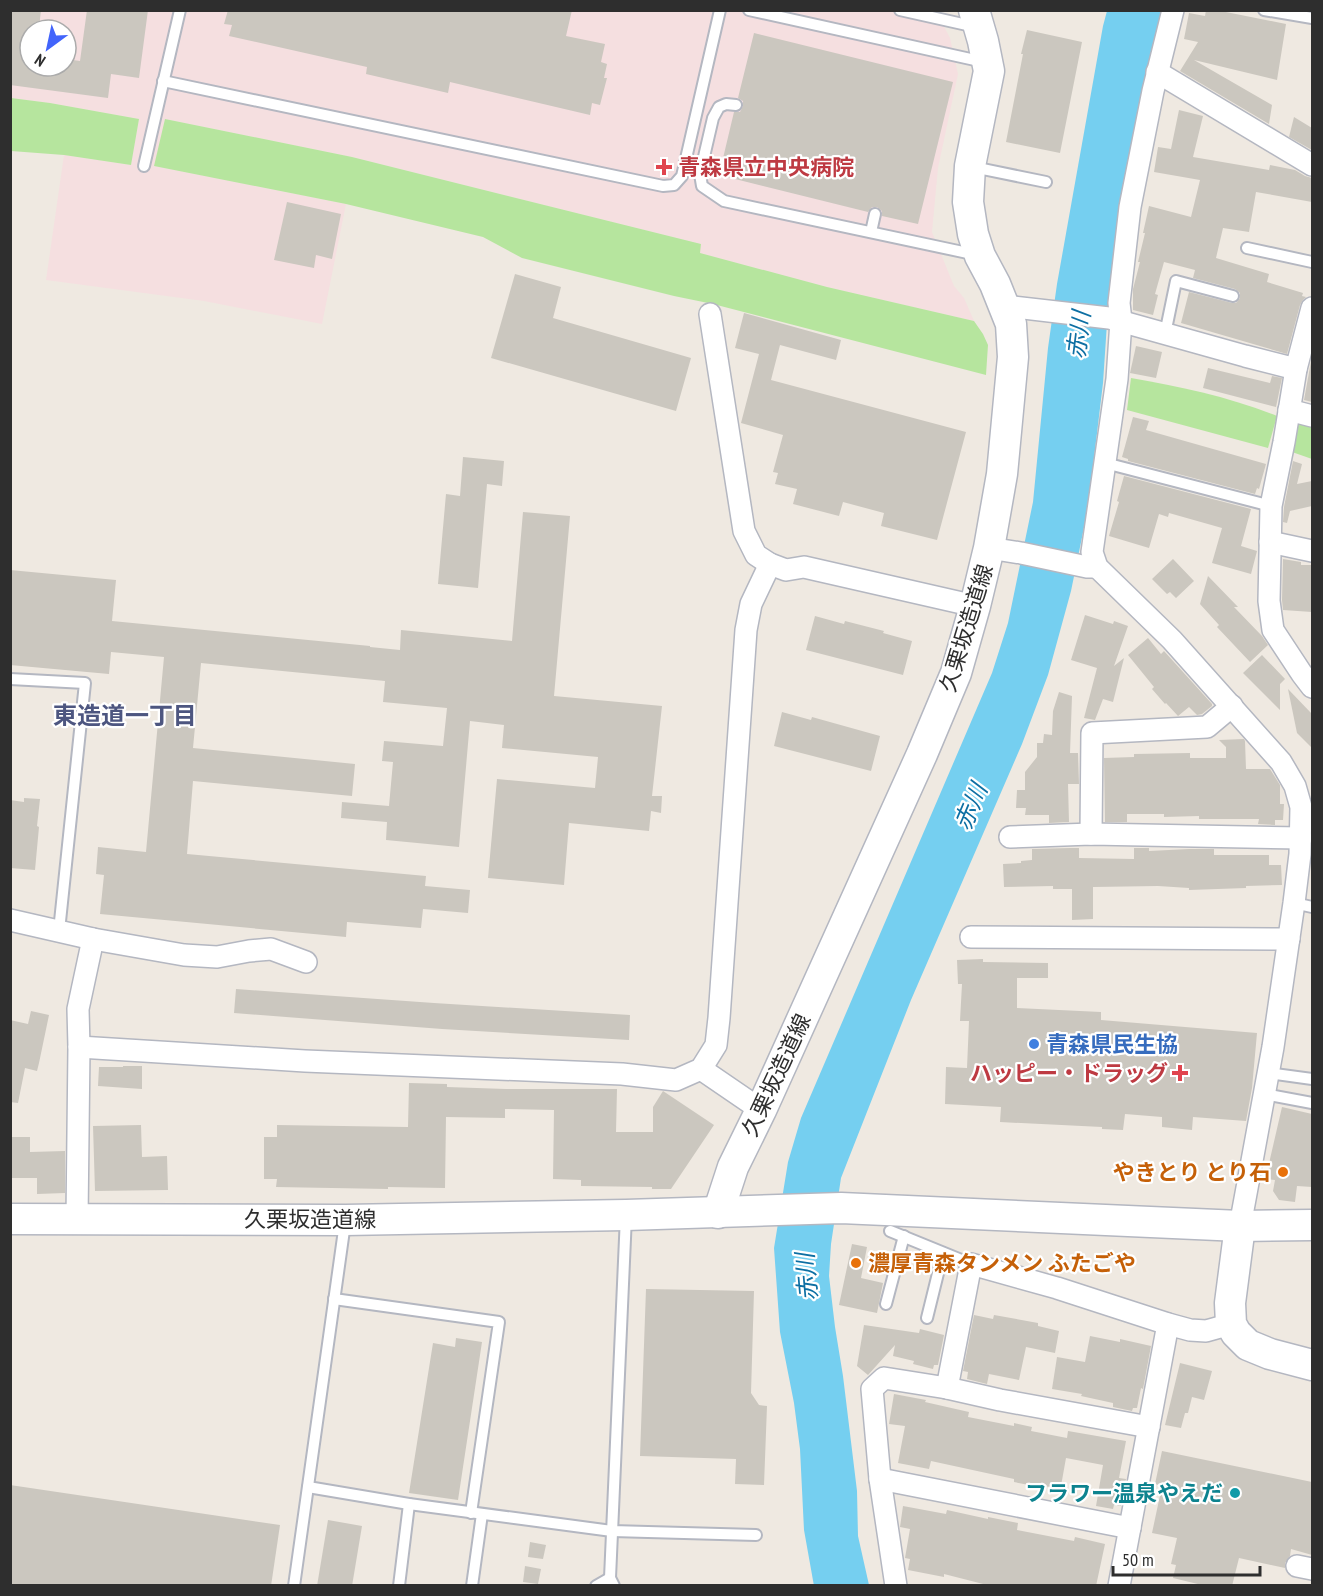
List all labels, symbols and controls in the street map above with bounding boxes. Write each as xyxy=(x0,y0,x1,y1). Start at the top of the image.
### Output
north arrow xyxy=(18,18,78,78)
text: N xyxy=(31,50,49,71)
place label: 青森県立中央病院 xyxy=(678,153,854,181)
marker: 青森県立中央病院 xyxy=(655,158,673,176)
water label: 赤川 xyxy=(1060,306,1097,361)
street label: 久栗坂造道線 xyxy=(933,561,999,695)
district label: 東造道一丁目 xyxy=(53,700,197,731)
water label: 赤川 xyxy=(947,776,995,835)
street label: 久栗坂造道線 xyxy=(735,1009,817,1141)
place label: 青森県民生協 xyxy=(1046,1030,1178,1058)
marker: 青森県民生協 xyxy=(1027,1037,1041,1051)
place label: ハッピー・ドラッグ xyxy=(970,1059,1168,1087)
marker: ハッピー・ドラッグ xyxy=(1173,1066,1187,1080)
place label: やきとり とり石 xyxy=(1112,1158,1271,1186)
marker: やきとり とり石 xyxy=(1276,1165,1290,1179)
street label: 久栗坂造道線 xyxy=(244,1205,376,1233)
water label: 赤川 xyxy=(789,1249,824,1302)
place label: 濃厚青森タンメン ふたごや xyxy=(868,1249,1136,1277)
marker: 濃厚青森タンメン ふたごや xyxy=(849,1256,863,1270)
place label: フラワー温泉やえだ xyxy=(1025,1479,1223,1507)
marker: フラワー温泉やえだ xyxy=(1228,1486,1242,1500)
scale bar xyxy=(1113,1539,1260,1577)
text: 50 m xyxy=(1122,1548,1154,1571)

